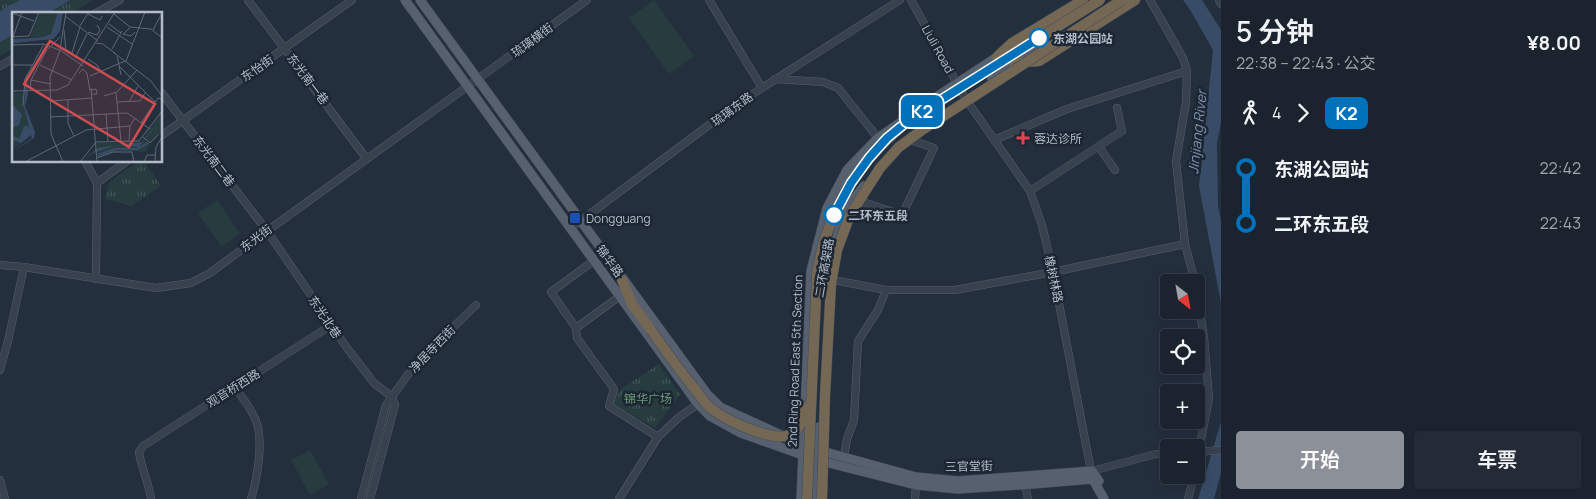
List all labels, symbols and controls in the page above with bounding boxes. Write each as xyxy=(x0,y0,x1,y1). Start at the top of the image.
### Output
inset map xyxy=(12,12,162,162)
text: 5 分钟 xyxy=(1236,12,1314,50)
street label: 琉璃横街 xyxy=(508,19,556,61)
street label: Liuli Road xyxy=(918,22,958,76)
marker: 东湖公园站 xyxy=(1029,28,1049,48)
place label: 东湖公园站 xyxy=(1053,30,1113,47)
text: ¥8.00 xyxy=(1527,30,1581,56)
street label: 东光南一巷 xyxy=(283,50,333,108)
street label: 东怡街 xyxy=(237,51,277,85)
text: 22:38 – 22:43 · 公交 xyxy=(1236,52,1376,74)
water label: Jinjiang River xyxy=(1183,87,1211,175)
street label: 琉璃东路 xyxy=(708,88,756,130)
line badge: K2 xyxy=(900,95,944,127)
text: K2 xyxy=(911,99,933,123)
icon: walk xyxy=(1236,99,1264,127)
icon: forward xyxy=(1289,99,1317,127)
text: K2 xyxy=(1335,101,1358,125)
text: 4 xyxy=(1272,102,1281,124)
place label: 蓉达诊所 xyxy=(1034,130,1082,147)
marker: 蓉达诊所 xyxy=(1016,131,1030,145)
street label: 东光南二巷 xyxy=(189,132,239,190)
text: 东湖公园站 xyxy=(1274,156,1369,182)
text: 22:42 xyxy=(1539,157,1581,179)
marker: 二环东五段 xyxy=(824,205,844,225)
place label: 二环东五段 xyxy=(848,207,908,224)
place label: Dongguang xyxy=(586,210,651,227)
marker: Dongguang xyxy=(568,211,582,225)
text: 二环东五段 xyxy=(1274,211,1369,237)
text: 22:43 xyxy=(1540,212,1581,234)
street label: 东光街 xyxy=(237,220,275,256)
street label: 二环高架路 xyxy=(810,237,838,299)
street label: 锦华路 xyxy=(593,241,627,281)
street label: 橡树林路 xyxy=(1041,254,1067,304)
north arrow xyxy=(1160,274,1205,319)
map controls xyxy=(1160,274,1205,484)
street label: 2nd Ring Road East 5th Section xyxy=(783,275,807,447)
street label: 东光北巷 xyxy=(305,292,345,342)
street label: 净居寺西街 xyxy=(405,322,459,376)
button: locate xyxy=(1160,329,1205,374)
street label: 观音桥西路 xyxy=(203,365,263,411)
button: + xyxy=(1160,384,1205,429)
park label: 锦华广场 xyxy=(624,390,672,407)
button: 开始 xyxy=(1236,431,1404,489)
button: 车票 xyxy=(1414,431,1581,489)
button: − xyxy=(1160,439,1205,484)
street label: 三官堂街 xyxy=(945,457,993,475)

